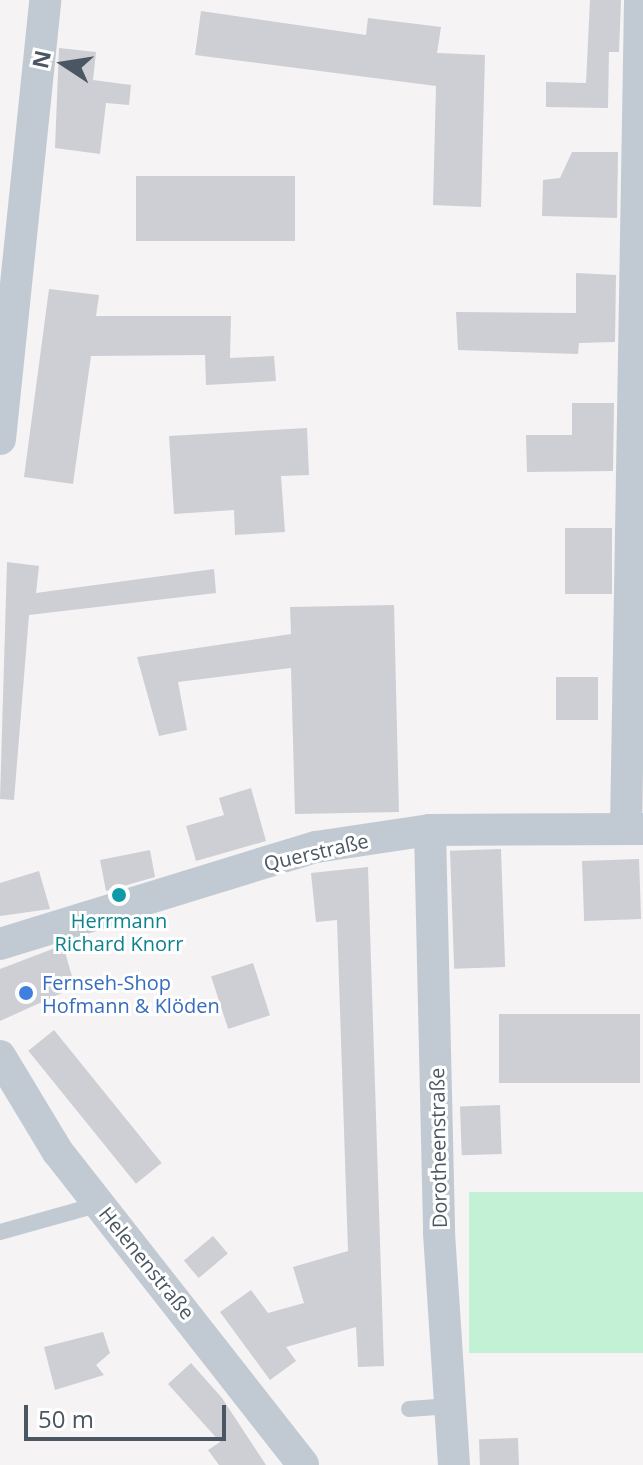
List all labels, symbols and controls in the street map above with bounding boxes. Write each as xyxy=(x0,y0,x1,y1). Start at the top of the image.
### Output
north arrow xyxy=(24,24,104,104)
text: N xyxy=(24,47,57,71)
street label: Querstraße xyxy=(261,828,371,876)
marker: Herrmann Richard Knorr xyxy=(110,886,128,904)
place label: Herrmann Richard Knorr xyxy=(55,908,183,955)
place label: Fernseh-Shop Hofmann & Klöden xyxy=(42,970,220,1017)
marker: Fernseh-Shop Hofmann & Klöden xyxy=(17,984,35,1002)
street label: Dorotheenstraße xyxy=(425,1068,451,1228)
street label: Helenenstraße xyxy=(94,1202,200,1324)
scale bar xyxy=(28,1389,230,1439)
text: 50 m xyxy=(38,1402,94,1435)

